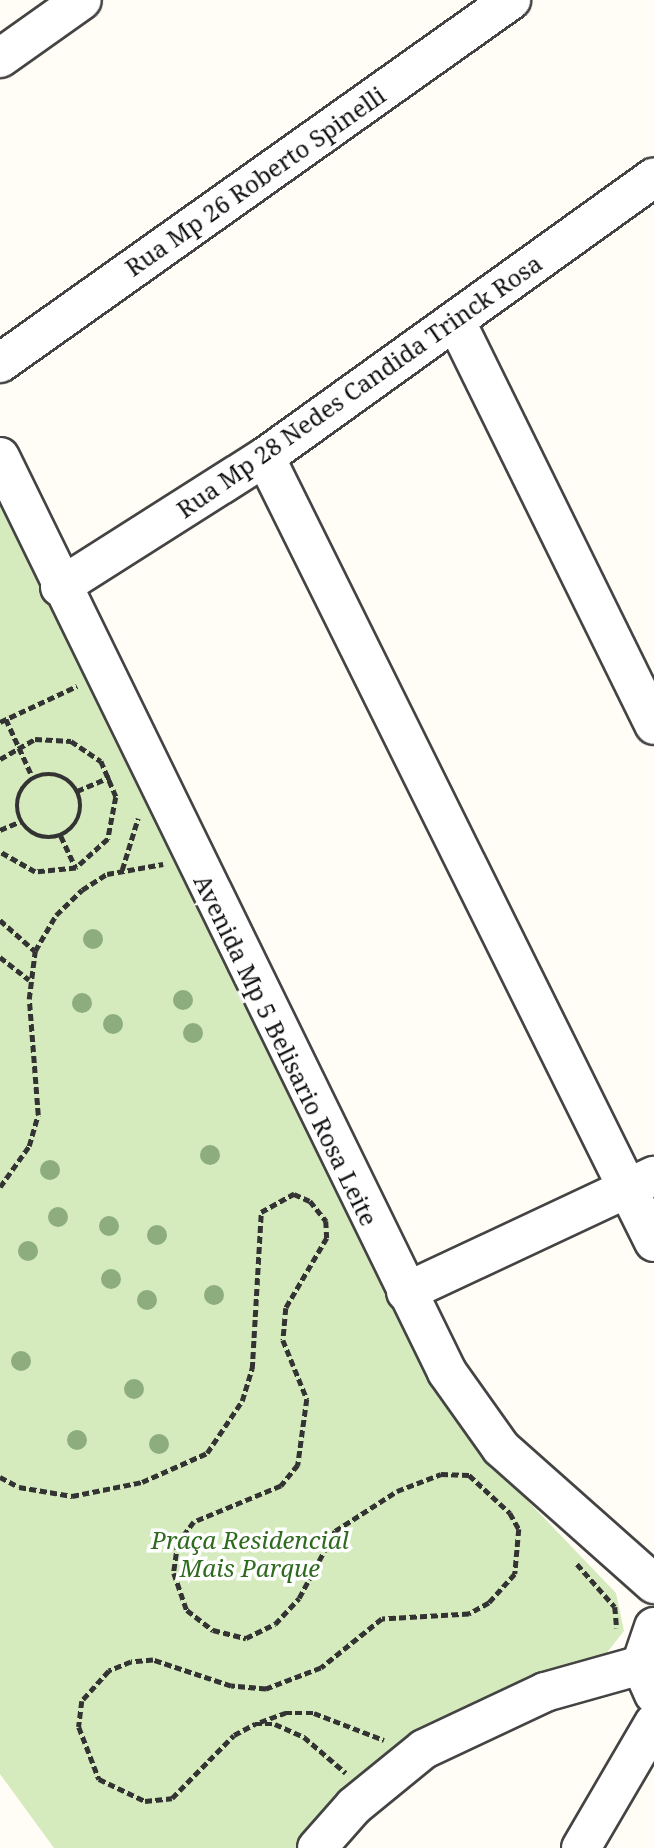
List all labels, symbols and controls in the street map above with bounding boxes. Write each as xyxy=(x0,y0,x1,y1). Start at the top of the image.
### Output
street label: Rua Mp 26 Roberto Spinelli xyxy=(120,80,390,282)
street label: Rua Mp 28 Nedes Candida Trinck Rosa xyxy=(171,248,547,524)
street label: Avenida Mp 5 Belisario Rosa Leite xyxy=(188,870,384,1230)
park label: Praça Residencial Mais Parque xyxy=(151,1526,349,1582)

